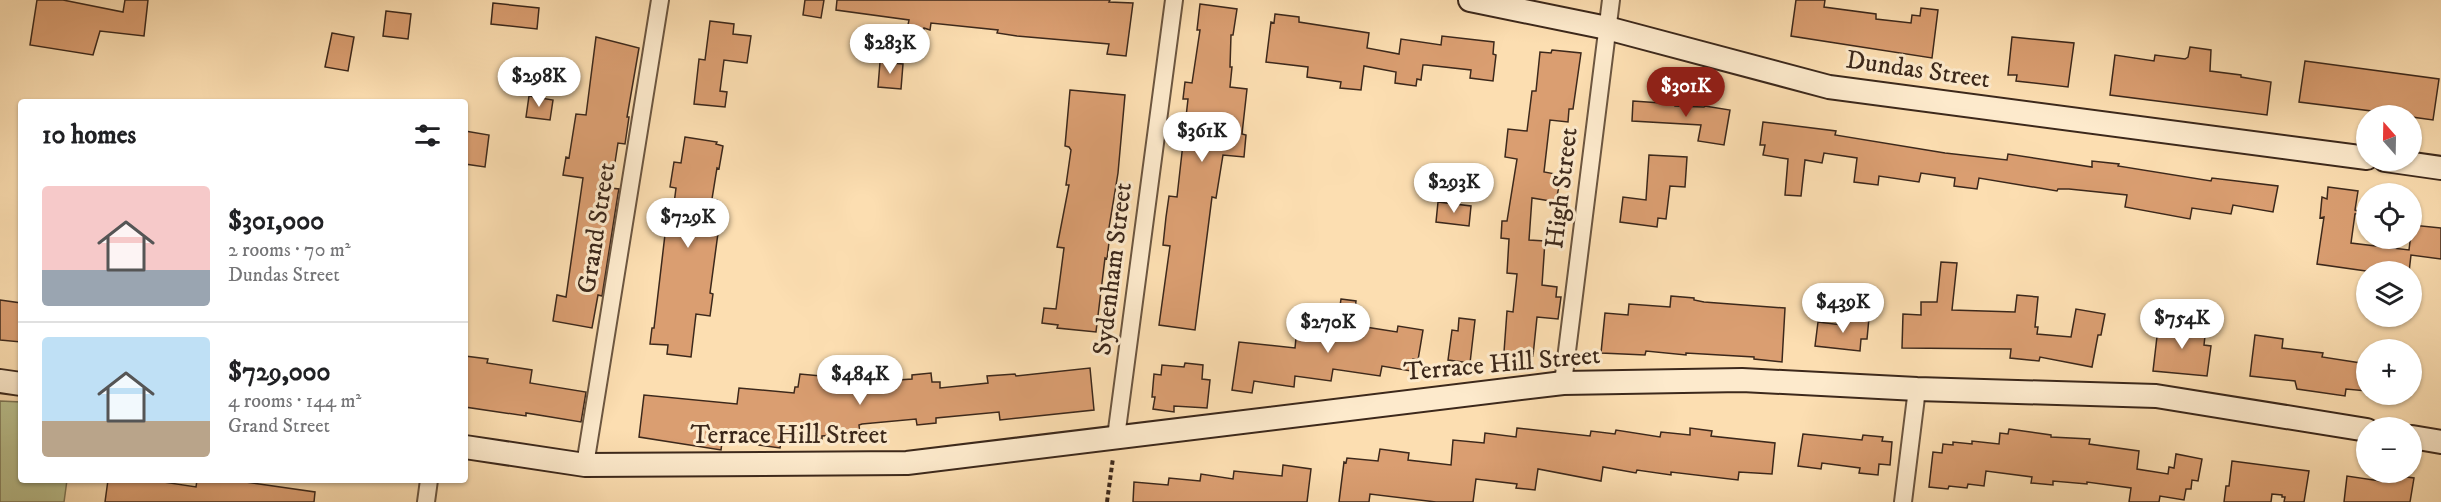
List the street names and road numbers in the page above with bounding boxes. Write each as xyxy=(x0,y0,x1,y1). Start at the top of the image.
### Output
street label: Dundas Street xyxy=(1844,44,1992,96)
street label: High Street xyxy=(1538,125,1586,251)
street label: Grand Street xyxy=(570,160,624,296)
street label: Sydenham Street xyxy=(1086,181,1140,357)
street label: Terrace Hill Street xyxy=(1402,339,1602,389)
street label: Terrace Hill Street xyxy=(691,419,887,452)

